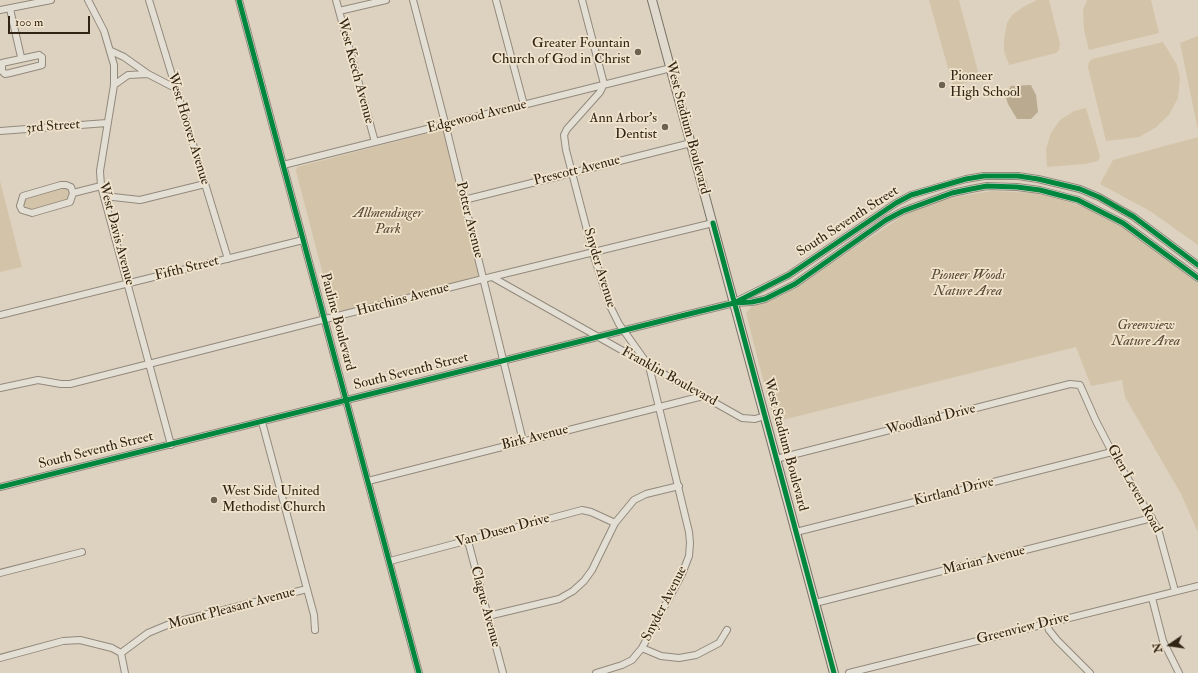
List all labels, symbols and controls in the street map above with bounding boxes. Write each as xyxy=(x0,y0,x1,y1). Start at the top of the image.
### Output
scale bar xyxy=(10,8,92,34)
text: 100 m xyxy=(15,15,43,30)
street label: West Keech Avenue xyxy=(333,16,377,126)
place label: Greater Fountain Church of God in Christ xyxy=(492,36,630,68)
marker: Greater Fountain Church of God in Christ xyxy=(633,47,643,57)
street label: West Stadium Boulevard xyxy=(661,60,713,196)
place label: Pioneer High School xyxy=(950,69,1020,102)
street label: West Hoover Avenue xyxy=(163,71,213,187)
marker: Pioneer High School xyxy=(937,80,947,90)
street label: Edgewood Avenue xyxy=(425,96,529,138)
place label: Ann Arbor's Dentist xyxy=(590,111,657,144)
street label: 3rd Street xyxy=(25,117,81,137)
marker: Ann Arbor's Dentist xyxy=(660,122,670,132)
street label: Prescott Avenue xyxy=(532,152,622,190)
street label: Potter Avenue xyxy=(451,180,487,260)
street label: West Davis Avenue xyxy=(94,181,138,287)
street label: South Seventh Street xyxy=(794,183,902,261)
park label: Allmendinger Park xyxy=(353,206,423,238)
street label: Snyder Avenue xyxy=(579,226,619,310)
street label: Fifth Street xyxy=(153,253,221,285)
park label: Pioneer Woods Nature Area xyxy=(931,268,1005,300)
street label: Pauline Boulevard xyxy=(316,271,358,373)
street label: Hutchins Avenue xyxy=(355,280,451,320)
park label: Greenview Nature Area xyxy=(1112,318,1180,350)
street label: Franklin Boulevard xyxy=(618,344,720,410)
street label: South Seventh Street xyxy=(352,350,470,394)
street label: West Stadium Boulevard xyxy=(759,377,811,513)
street label: Woodland Drive xyxy=(884,401,978,439)
street label: Birk Avenue xyxy=(500,422,570,454)
street label: South Seventh Street xyxy=(37,429,155,473)
street label: Glen Leven Road xyxy=(1103,442,1165,536)
street label: Kirtland Drive xyxy=(912,474,996,510)
place label: West Side United Methodist Church xyxy=(222,484,326,516)
marker: West Side United Methodist Church xyxy=(209,495,219,505)
street label: Van Dusen Drive xyxy=(454,510,552,552)
street label: Marian Avenue xyxy=(941,543,1027,579)
street label: Snyder Avenue xyxy=(639,564,691,644)
street label: Clague Avenue xyxy=(466,565,504,649)
street label: Mount Pleasant Avenue xyxy=(167,584,297,634)
street label: Greenview Drive xyxy=(975,609,1071,649)
north arrow xyxy=(1150,625,1190,665)
text: N xyxy=(1150,642,1165,654)

